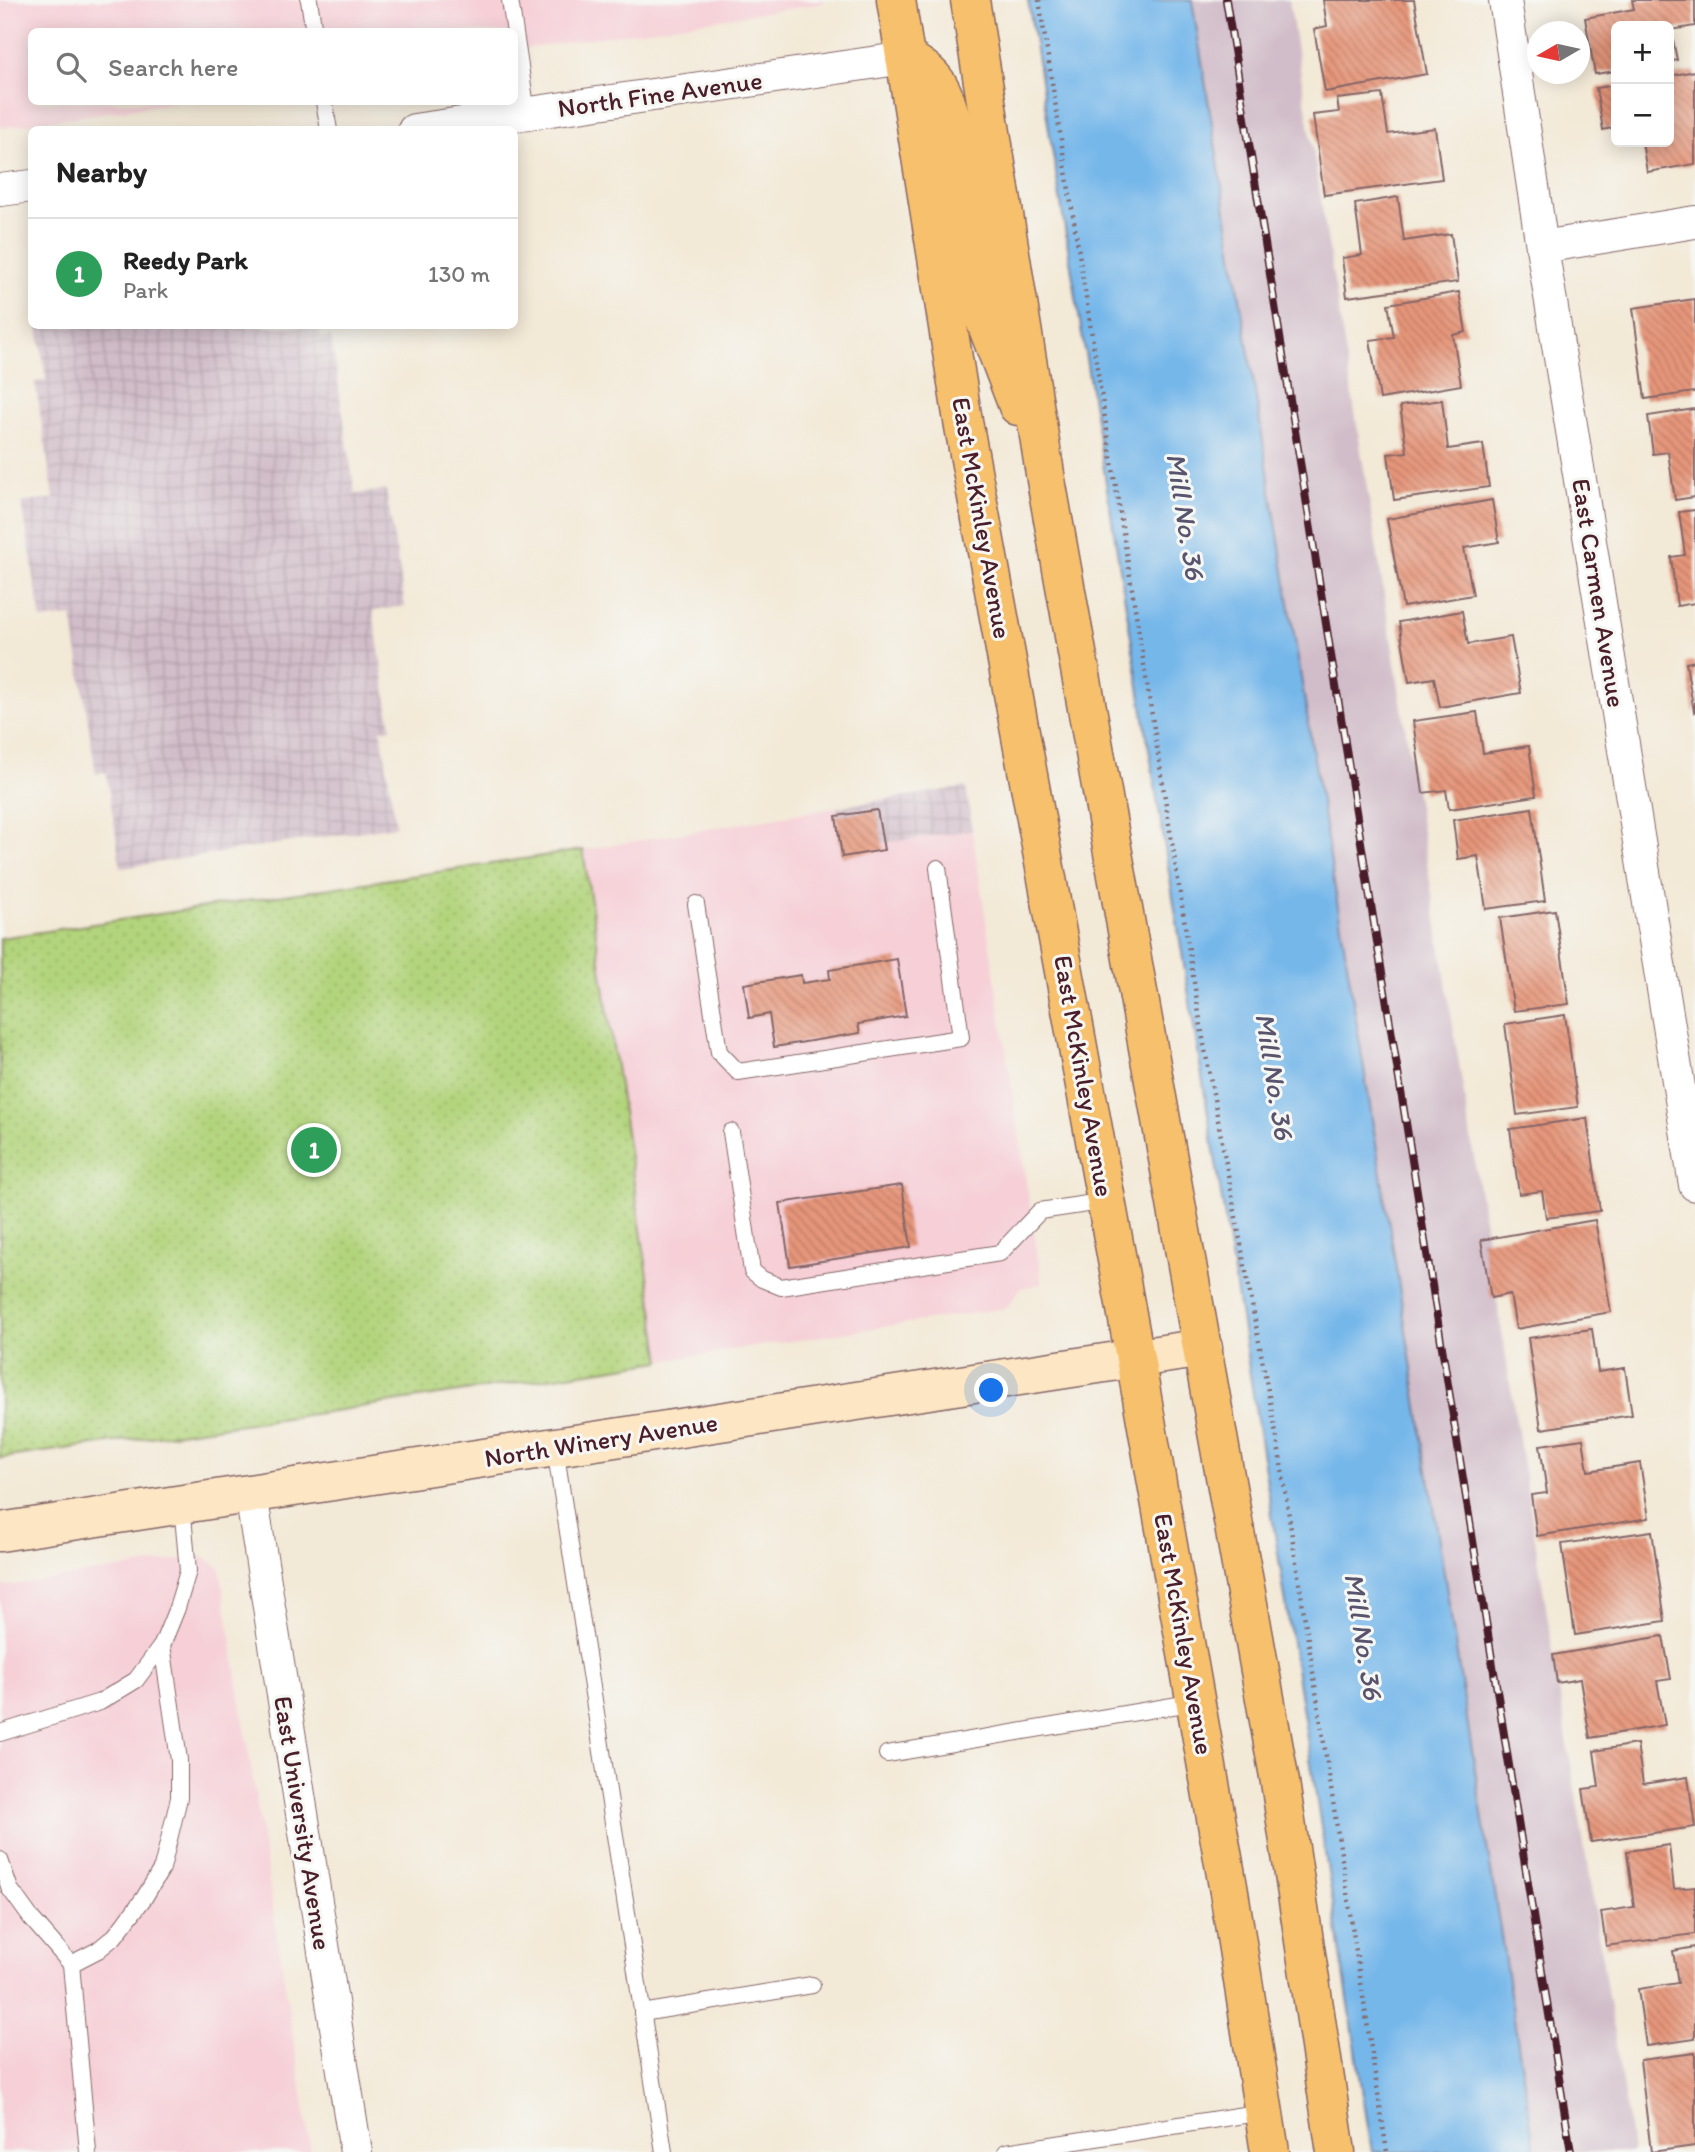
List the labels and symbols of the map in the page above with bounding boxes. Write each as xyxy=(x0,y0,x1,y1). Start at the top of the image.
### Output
north arrow xyxy=(1527,21,1590,84)
street label: North Fine Avenue xyxy=(556,64,764,124)
street label: East McKinley Avenue xyxy=(945,395,1019,641)
water label: Mill No. 36 xyxy=(1159,450,1213,583)
street label: East Carmen Avenue xyxy=(1565,476,1633,710)
street label: East McKinley Avenue xyxy=(1047,953,1121,1199)
water label: Mill No. 36 xyxy=(1248,1010,1302,1143)
pin: 1 xyxy=(291,1124,337,1176)
your location xyxy=(974,1373,1008,1407)
street label: North Winery Avenue xyxy=(482,1406,720,1474)
street label: East McKinley Avenue xyxy=(1147,1511,1221,1757)
water label: Mill No. 36 xyxy=(1337,1570,1391,1703)
street label: East University Avenue xyxy=(267,1694,339,1952)

